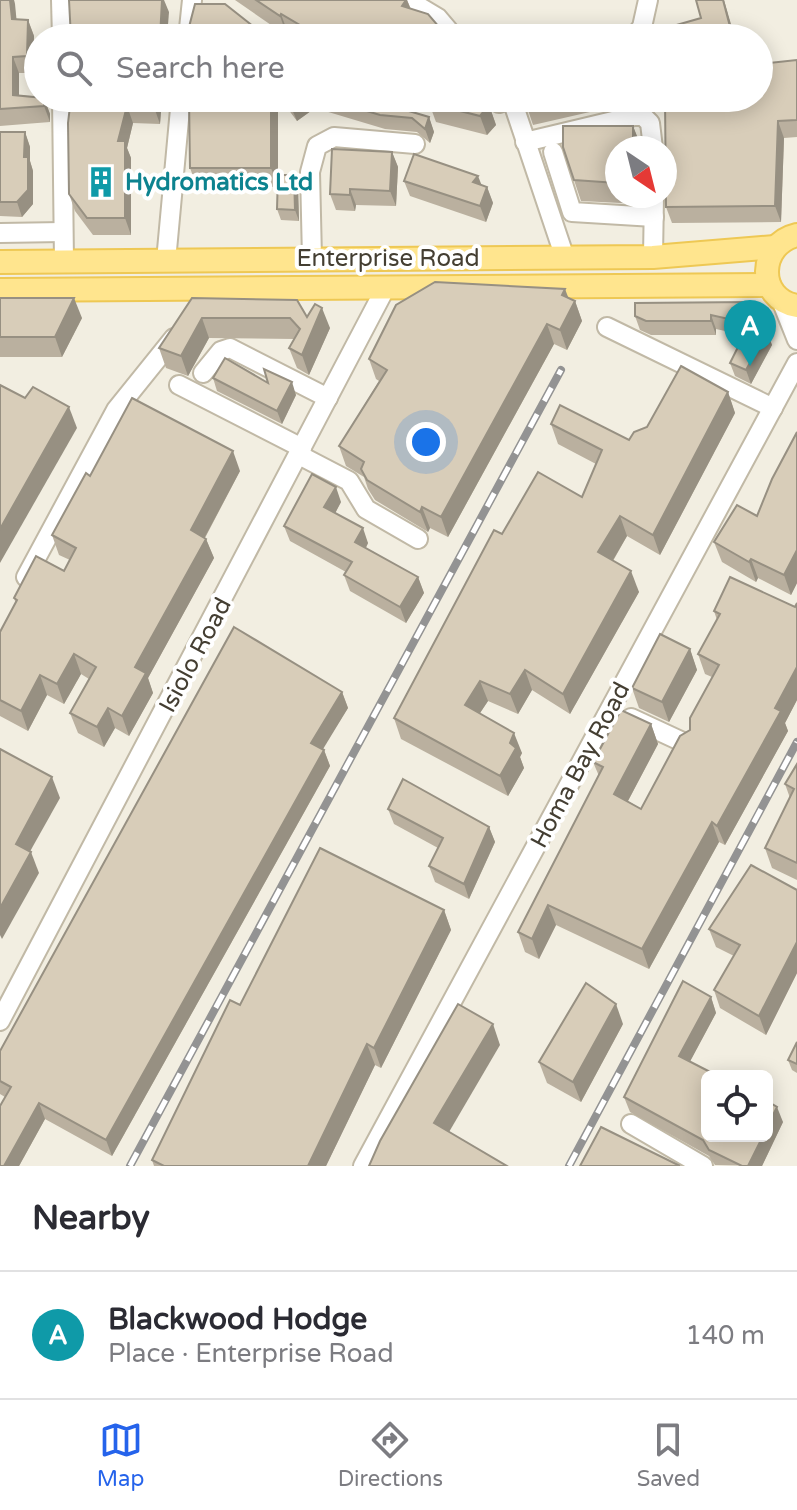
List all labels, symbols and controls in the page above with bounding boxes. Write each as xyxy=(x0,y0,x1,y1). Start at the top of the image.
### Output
search box xyxy=(24,24,773,112)
icon: search xyxy=(52,46,96,90)
text: Search here xyxy=(116,50,285,87)
north arrow xyxy=(605,136,677,208)
building icon: Hydromatics Ltd xyxy=(84,165,118,199)
place label: Hydromatics Ltd xyxy=(125,168,313,197)
street label: Enterprise Road xyxy=(296,244,480,273)
pin: A xyxy=(724,300,776,366)
your location xyxy=(406,422,446,462)
street label: Isiolo Road xyxy=(153,593,238,718)
street label: Homa Bay Road xyxy=(525,677,636,853)
map controls xyxy=(701,1070,773,1142)
button: locate xyxy=(701,1070,773,1142)
text: Nearby xyxy=(32,1198,150,1239)
text: Blackwood Hodge xyxy=(108,1301,367,1338)
text: A xyxy=(48,1320,68,1351)
text: 140 m xyxy=(685,1320,765,1351)
text: Place · Enterprise Road xyxy=(108,1338,394,1369)
tab: Map xyxy=(97,1418,144,1492)
tab: Directions xyxy=(338,1418,443,1492)
tab: Saved xyxy=(637,1418,700,1492)

